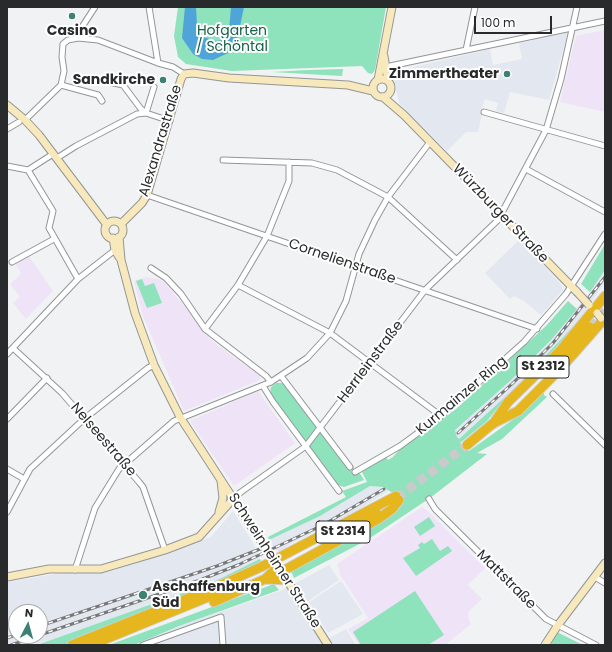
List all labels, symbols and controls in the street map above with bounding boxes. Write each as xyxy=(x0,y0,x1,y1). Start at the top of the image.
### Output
scale bar xyxy=(476,8,554,34)
marker: Casino xyxy=(67,11,77,21)
text: 100 m xyxy=(481,14,515,31)
place label: Casino xyxy=(47,23,97,39)
park label: Hofgarten / Schöntal xyxy=(196,23,268,56)
place label: Zimmertheater xyxy=(389,66,499,82)
marker: Zimmertheater xyxy=(502,69,512,79)
place label: Sandkirche xyxy=(73,72,155,88)
marker: Sandkirche xyxy=(158,75,168,85)
street label: Alexandrastraße xyxy=(136,83,186,199)
street label: Würzburger Straße xyxy=(448,161,552,267)
street label: Cornelienstraße xyxy=(286,236,398,288)
street label: Herrleinstraße xyxy=(335,318,407,406)
street label: Kurmainzer Ring xyxy=(413,353,511,439)
road number: St 2312 xyxy=(517,356,569,378)
street label: Nelseestraße xyxy=(67,400,139,480)
street label: Schweinheimer Straße xyxy=(224,490,324,632)
road number: St 2314 xyxy=(316,521,370,543)
street label: Mattstraße xyxy=(473,547,539,613)
place label: Aschaffenburg Süd xyxy=(152,579,260,612)
marker: Aschaffenburg Süd xyxy=(137,589,149,601)
north arrow xyxy=(8,604,48,644)
text: N xyxy=(24,605,34,621)

